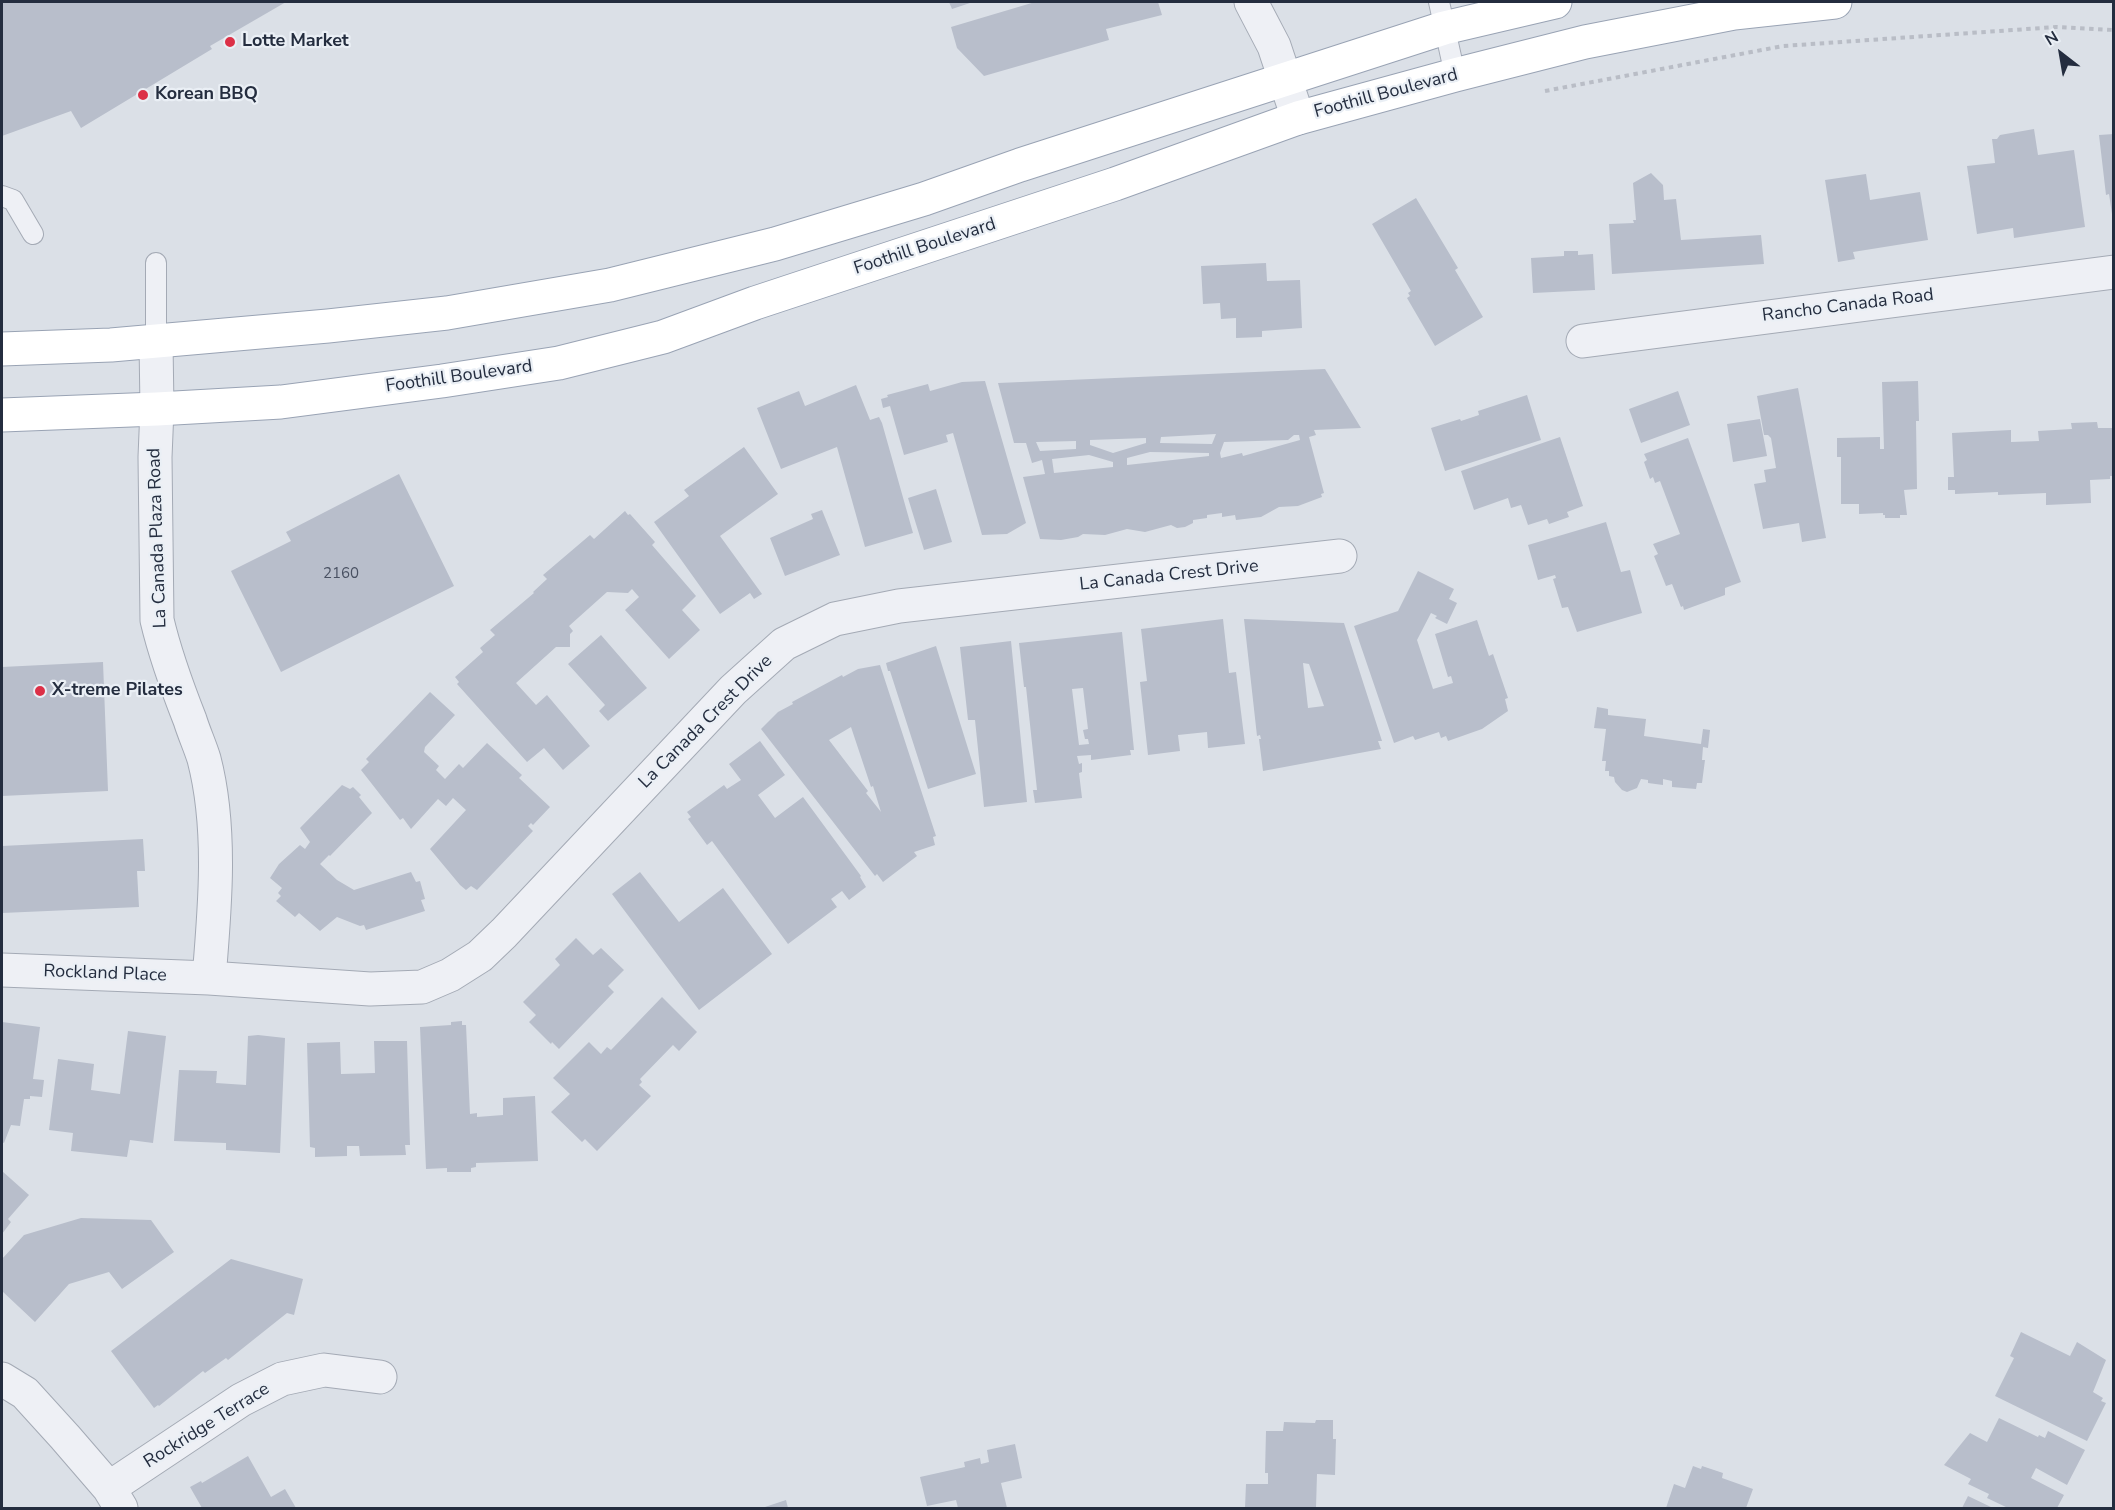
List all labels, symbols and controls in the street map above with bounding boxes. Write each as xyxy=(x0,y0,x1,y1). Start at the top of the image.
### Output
north arrow xyxy=(2031,24,2091,84)
text: N xyxy=(2041,26,2063,51)
place label: Lotte Market xyxy=(242,31,349,53)
marker: Lotte Market xyxy=(223,35,237,49)
street label: Foothill Boulevard xyxy=(1312,64,1460,124)
place label: Korean BBQ xyxy=(155,84,258,106)
marker: Korean BBQ xyxy=(136,88,150,102)
street label: Foothill Boulevard xyxy=(851,214,999,280)
street label: Rancho Canada Road xyxy=(1761,285,1935,327)
street label: Foothill Boulevard xyxy=(384,356,534,398)
street label: La Canada Plaza Road xyxy=(144,448,172,628)
street label: La Canada Crest Drive xyxy=(1078,556,1260,596)
house number: 2160 xyxy=(323,565,359,583)
street label: La Canada Crest Drive xyxy=(635,651,777,793)
place label: X-treme Pilates xyxy=(52,680,183,702)
marker: X-treme Pilates xyxy=(33,684,47,698)
street label: Rockland Place xyxy=(43,961,167,987)
street label: Rockridge Terrace xyxy=(140,1379,274,1473)

